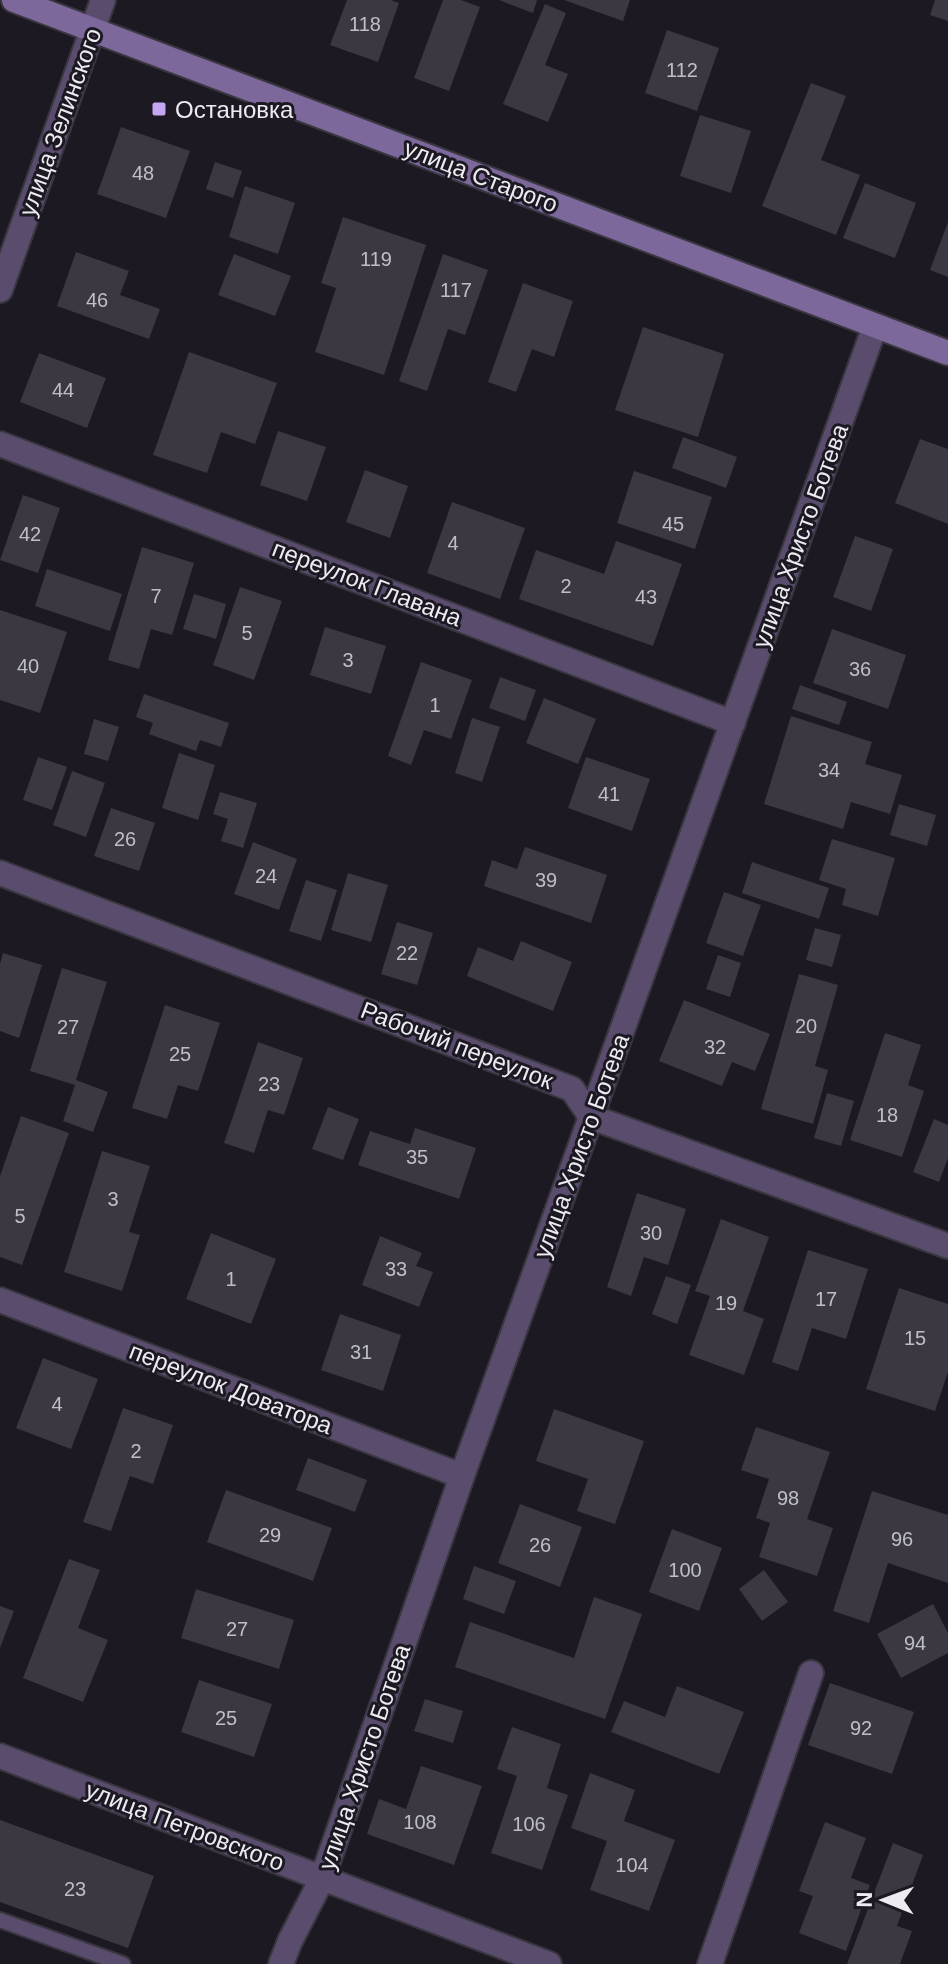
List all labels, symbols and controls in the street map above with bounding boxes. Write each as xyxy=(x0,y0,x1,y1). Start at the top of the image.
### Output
house number: 118 xyxy=(349,13,381,35)
street label: улица Зелинского xyxy=(13,24,107,220)
house number: 112 xyxy=(666,59,698,81)
place label: Остановка xyxy=(175,96,294,123)
marker: Остановка xyxy=(150,100,168,118)
street label: улица Старого xyxy=(400,134,562,218)
house number: 48 xyxy=(132,162,154,184)
house number: 119 xyxy=(360,248,392,270)
house number: 117 xyxy=(440,279,472,301)
house number: 46 xyxy=(86,289,108,311)
house number: 44 xyxy=(52,379,74,401)
street label: улица Христо Ботева xyxy=(747,420,853,652)
house number: 45 xyxy=(662,513,684,535)
house number: 42 xyxy=(19,523,41,545)
house number: 4 xyxy=(447,532,459,554)
street label: переулок Главана xyxy=(269,534,466,632)
house number: 2 xyxy=(560,575,572,597)
house number: 7 xyxy=(150,585,162,607)
house number: 43 xyxy=(635,586,657,608)
house number: 5 xyxy=(241,622,253,644)
house number: 3 xyxy=(342,649,354,671)
house number: 40 xyxy=(17,655,39,677)
house number: 36 xyxy=(849,658,871,680)
house number: 1 xyxy=(429,694,441,716)
house number: 34 xyxy=(818,759,840,781)
house number: 41 xyxy=(598,783,620,805)
house number: 26 xyxy=(114,828,136,850)
house number: 24 xyxy=(255,865,277,887)
house number: 39 xyxy=(535,869,557,891)
house number: 22 xyxy=(396,942,418,964)
street label: Рабочий переулок xyxy=(357,996,557,1094)
house number: 20 xyxy=(795,1015,817,1037)
house number: 27 xyxy=(57,1016,79,1038)
street label: улица Христо Ботева xyxy=(528,1030,634,1262)
house number: 32 xyxy=(704,1036,726,1058)
house number: 25 xyxy=(169,1043,191,1065)
house number: 23 xyxy=(258,1073,280,1095)
house number: 18 xyxy=(876,1104,898,1126)
house number: 35 xyxy=(406,1146,428,1168)
house number: 3 xyxy=(107,1188,119,1210)
house number: 5 xyxy=(14,1205,26,1227)
house number: 30 xyxy=(640,1222,662,1244)
house number: 33 xyxy=(385,1258,407,1280)
house number: 1 xyxy=(225,1268,237,1290)
house number: 17 xyxy=(815,1288,837,1310)
house number: 19 xyxy=(715,1292,737,1314)
house number: 15 xyxy=(904,1327,926,1349)
street label: переулок Доватора xyxy=(126,1337,337,1439)
house number: 31 xyxy=(350,1341,372,1363)
house number: 4 xyxy=(51,1393,63,1415)
house number: 2 xyxy=(130,1440,142,1462)
house number: 98 xyxy=(777,1487,799,1509)
house number: 29 xyxy=(259,1524,281,1546)
house number: 96 xyxy=(891,1528,913,1550)
house number: 26 xyxy=(529,1534,551,1556)
house number: 100 xyxy=(668,1559,702,1581)
house number: 27 xyxy=(226,1618,248,1640)
house number: 94 xyxy=(904,1632,926,1654)
street label: улица Христо Ботева xyxy=(313,1640,415,1873)
house number: 25 xyxy=(215,1707,237,1729)
house number: 92 xyxy=(850,1717,872,1739)
street label: улица Петровского xyxy=(82,1776,288,1876)
house number: 108 xyxy=(403,1811,437,1833)
house number: 106 xyxy=(512,1813,546,1835)
house number: 104 xyxy=(615,1854,649,1876)
north arrow xyxy=(844,1860,924,1940)
house number: 23 xyxy=(64,1878,86,1900)
text: N xyxy=(852,1891,877,1908)

